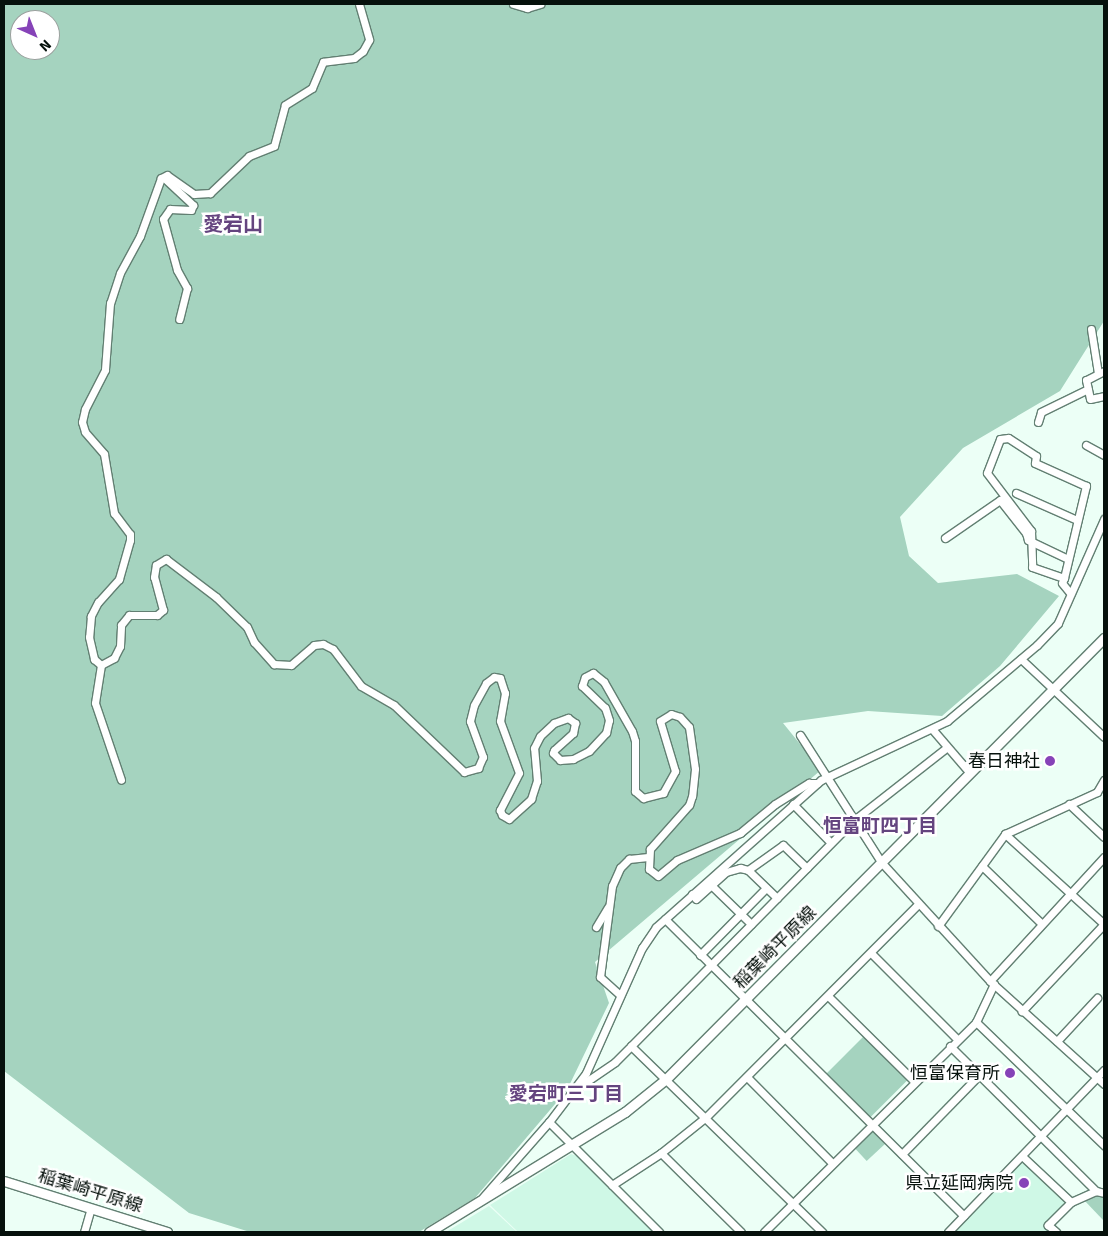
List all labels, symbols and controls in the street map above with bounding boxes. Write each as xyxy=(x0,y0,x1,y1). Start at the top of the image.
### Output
north arrow xyxy=(10,10,60,60)
text: N xyxy=(36,36,54,55)
district label: 愛宕山 xyxy=(203,212,263,236)
place label: 春日神社 xyxy=(968,750,1040,772)
marker: 春日神社 xyxy=(1044,755,1056,767)
district label: 恒富町四丁目 xyxy=(823,816,937,838)
street label: 稲葉崎平原線 xyxy=(729,902,821,994)
place label: 恒富保育所 xyxy=(910,1062,1000,1084)
marker: 恒富保育所 xyxy=(1004,1067,1016,1079)
district label: 愛宕町三丁目 xyxy=(509,1084,623,1106)
street label: 稲葉崎平原線 xyxy=(35,1165,145,1217)
place label: 県立延岡病院 xyxy=(905,1172,1013,1194)
marker: 県立延岡病院 xyxy=(1017,1176,1031,1190)

